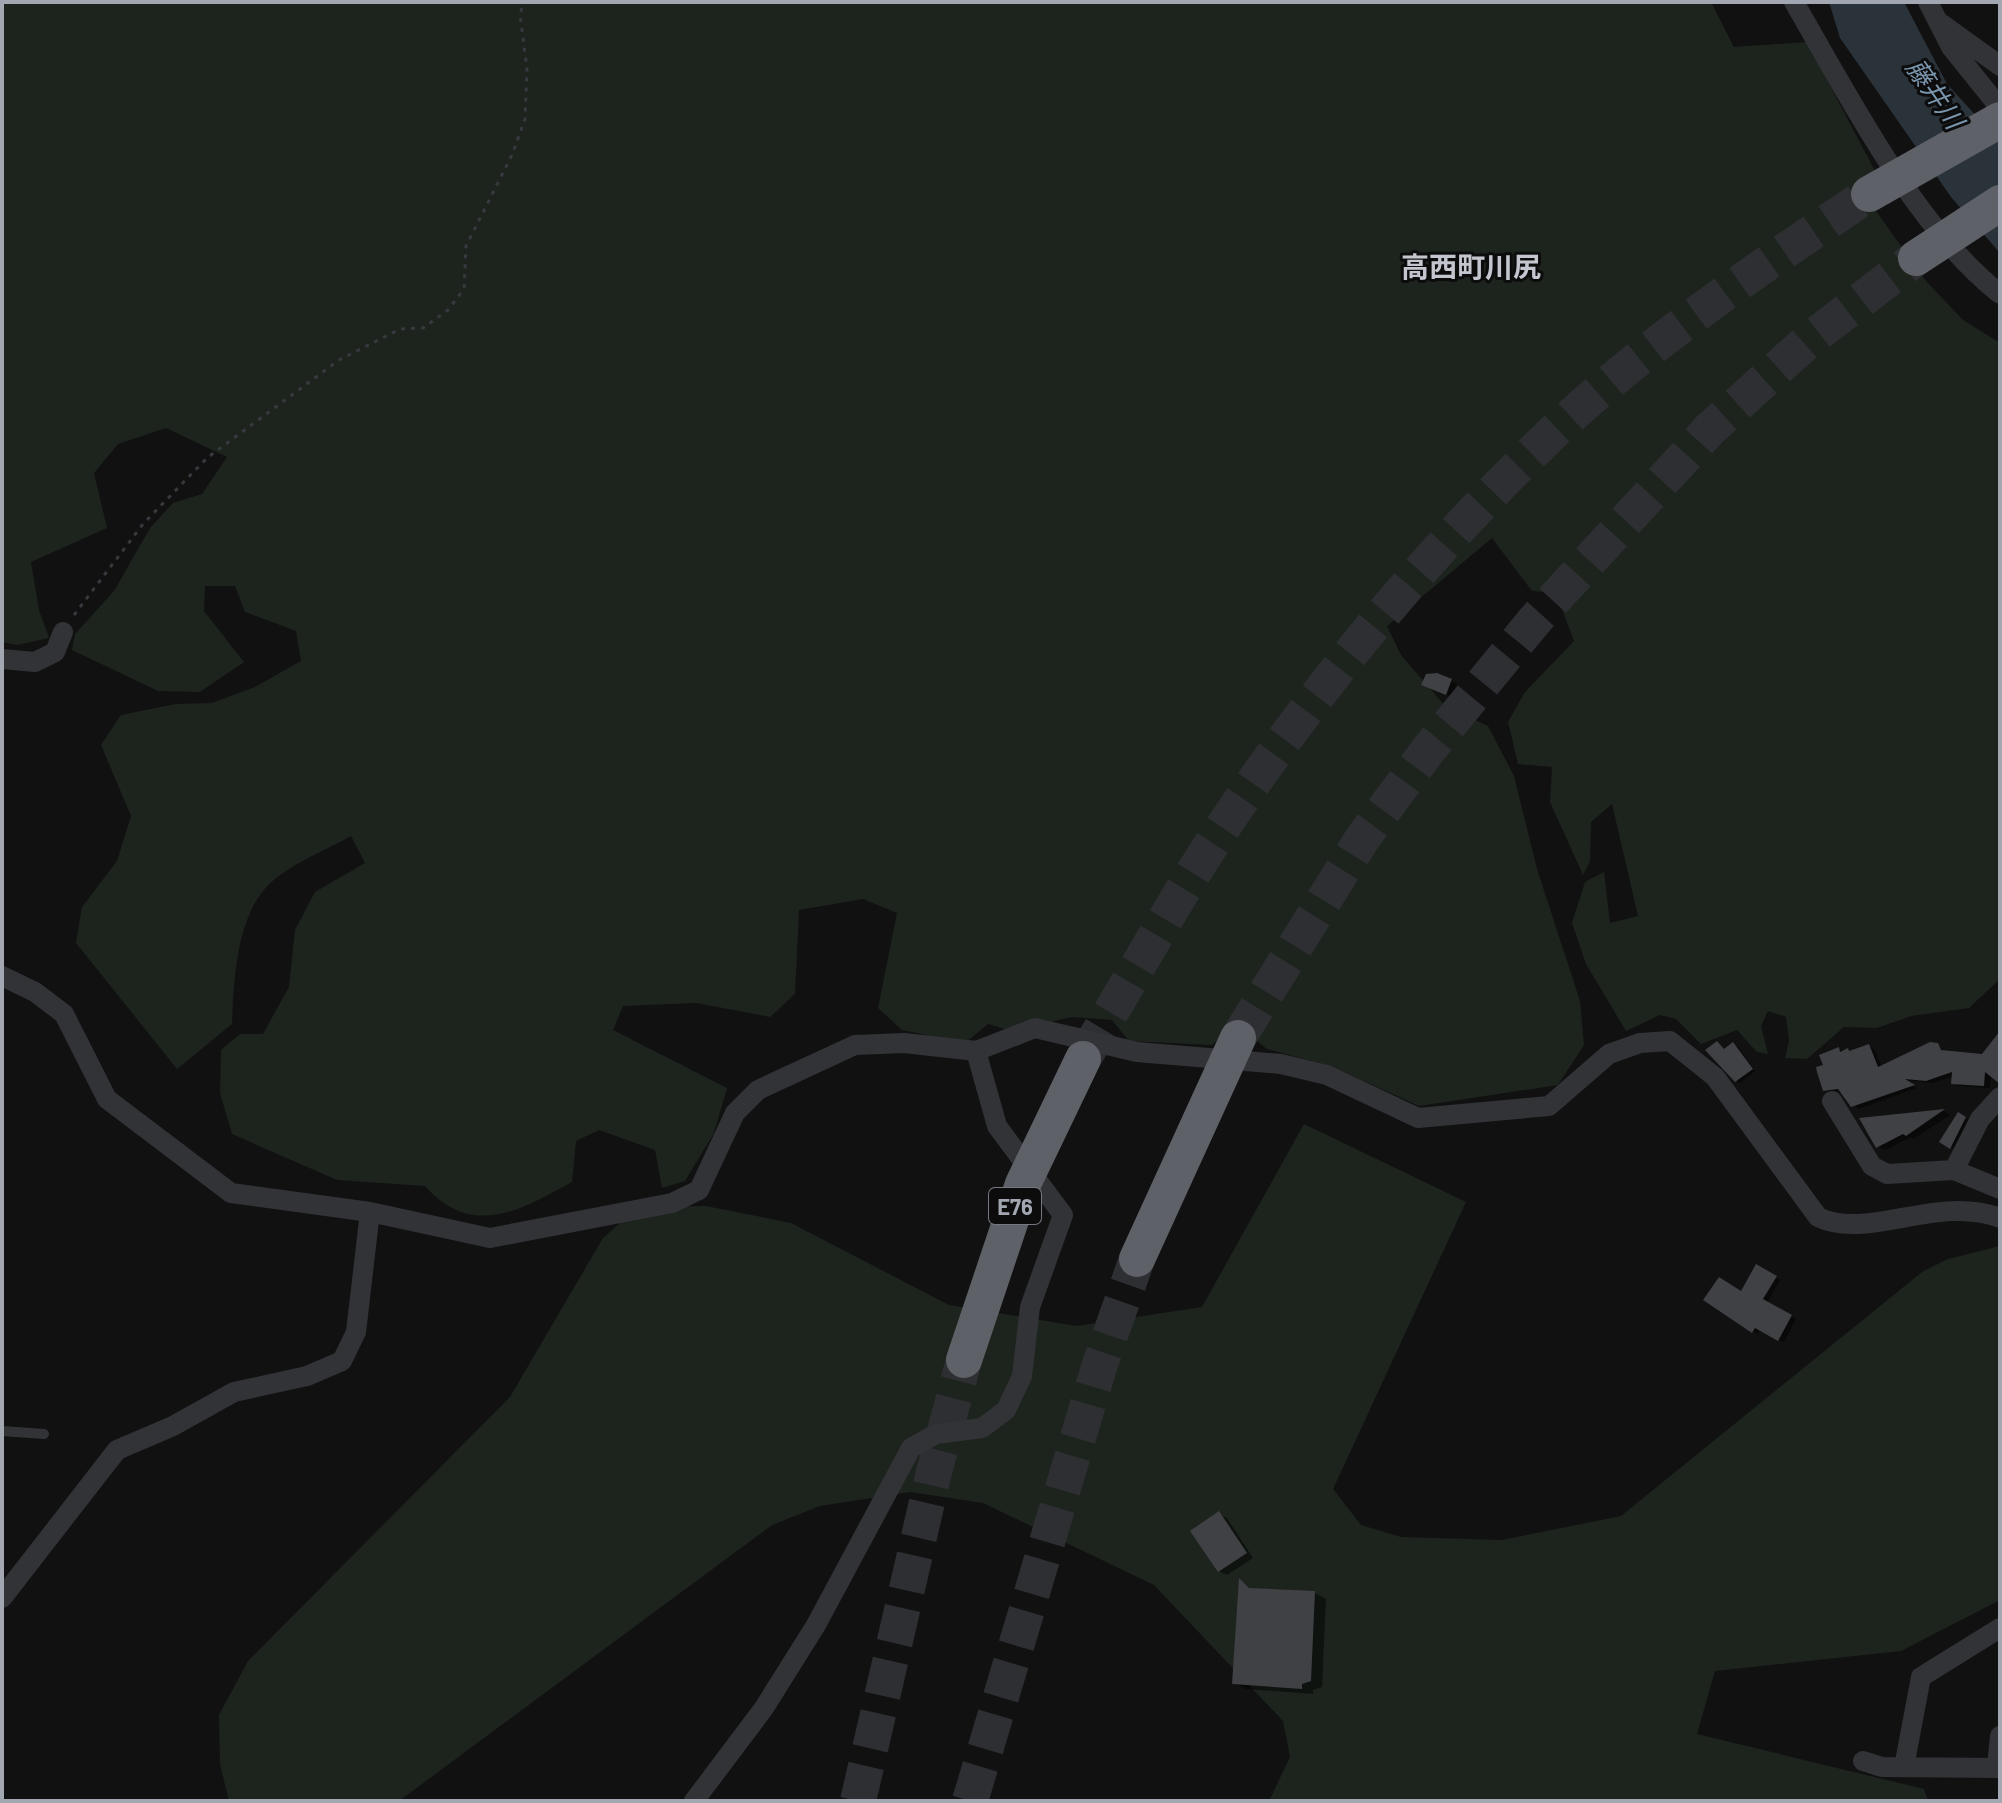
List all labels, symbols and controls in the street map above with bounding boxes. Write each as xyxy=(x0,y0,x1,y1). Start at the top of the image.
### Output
water label: 藤井川 xyxy=(1901,52,1973,136)
district label: 高西町川尻 xyxy=(1401,249,1541,283)
road number: E76 xyxy=(989,1188,1041,1224)

